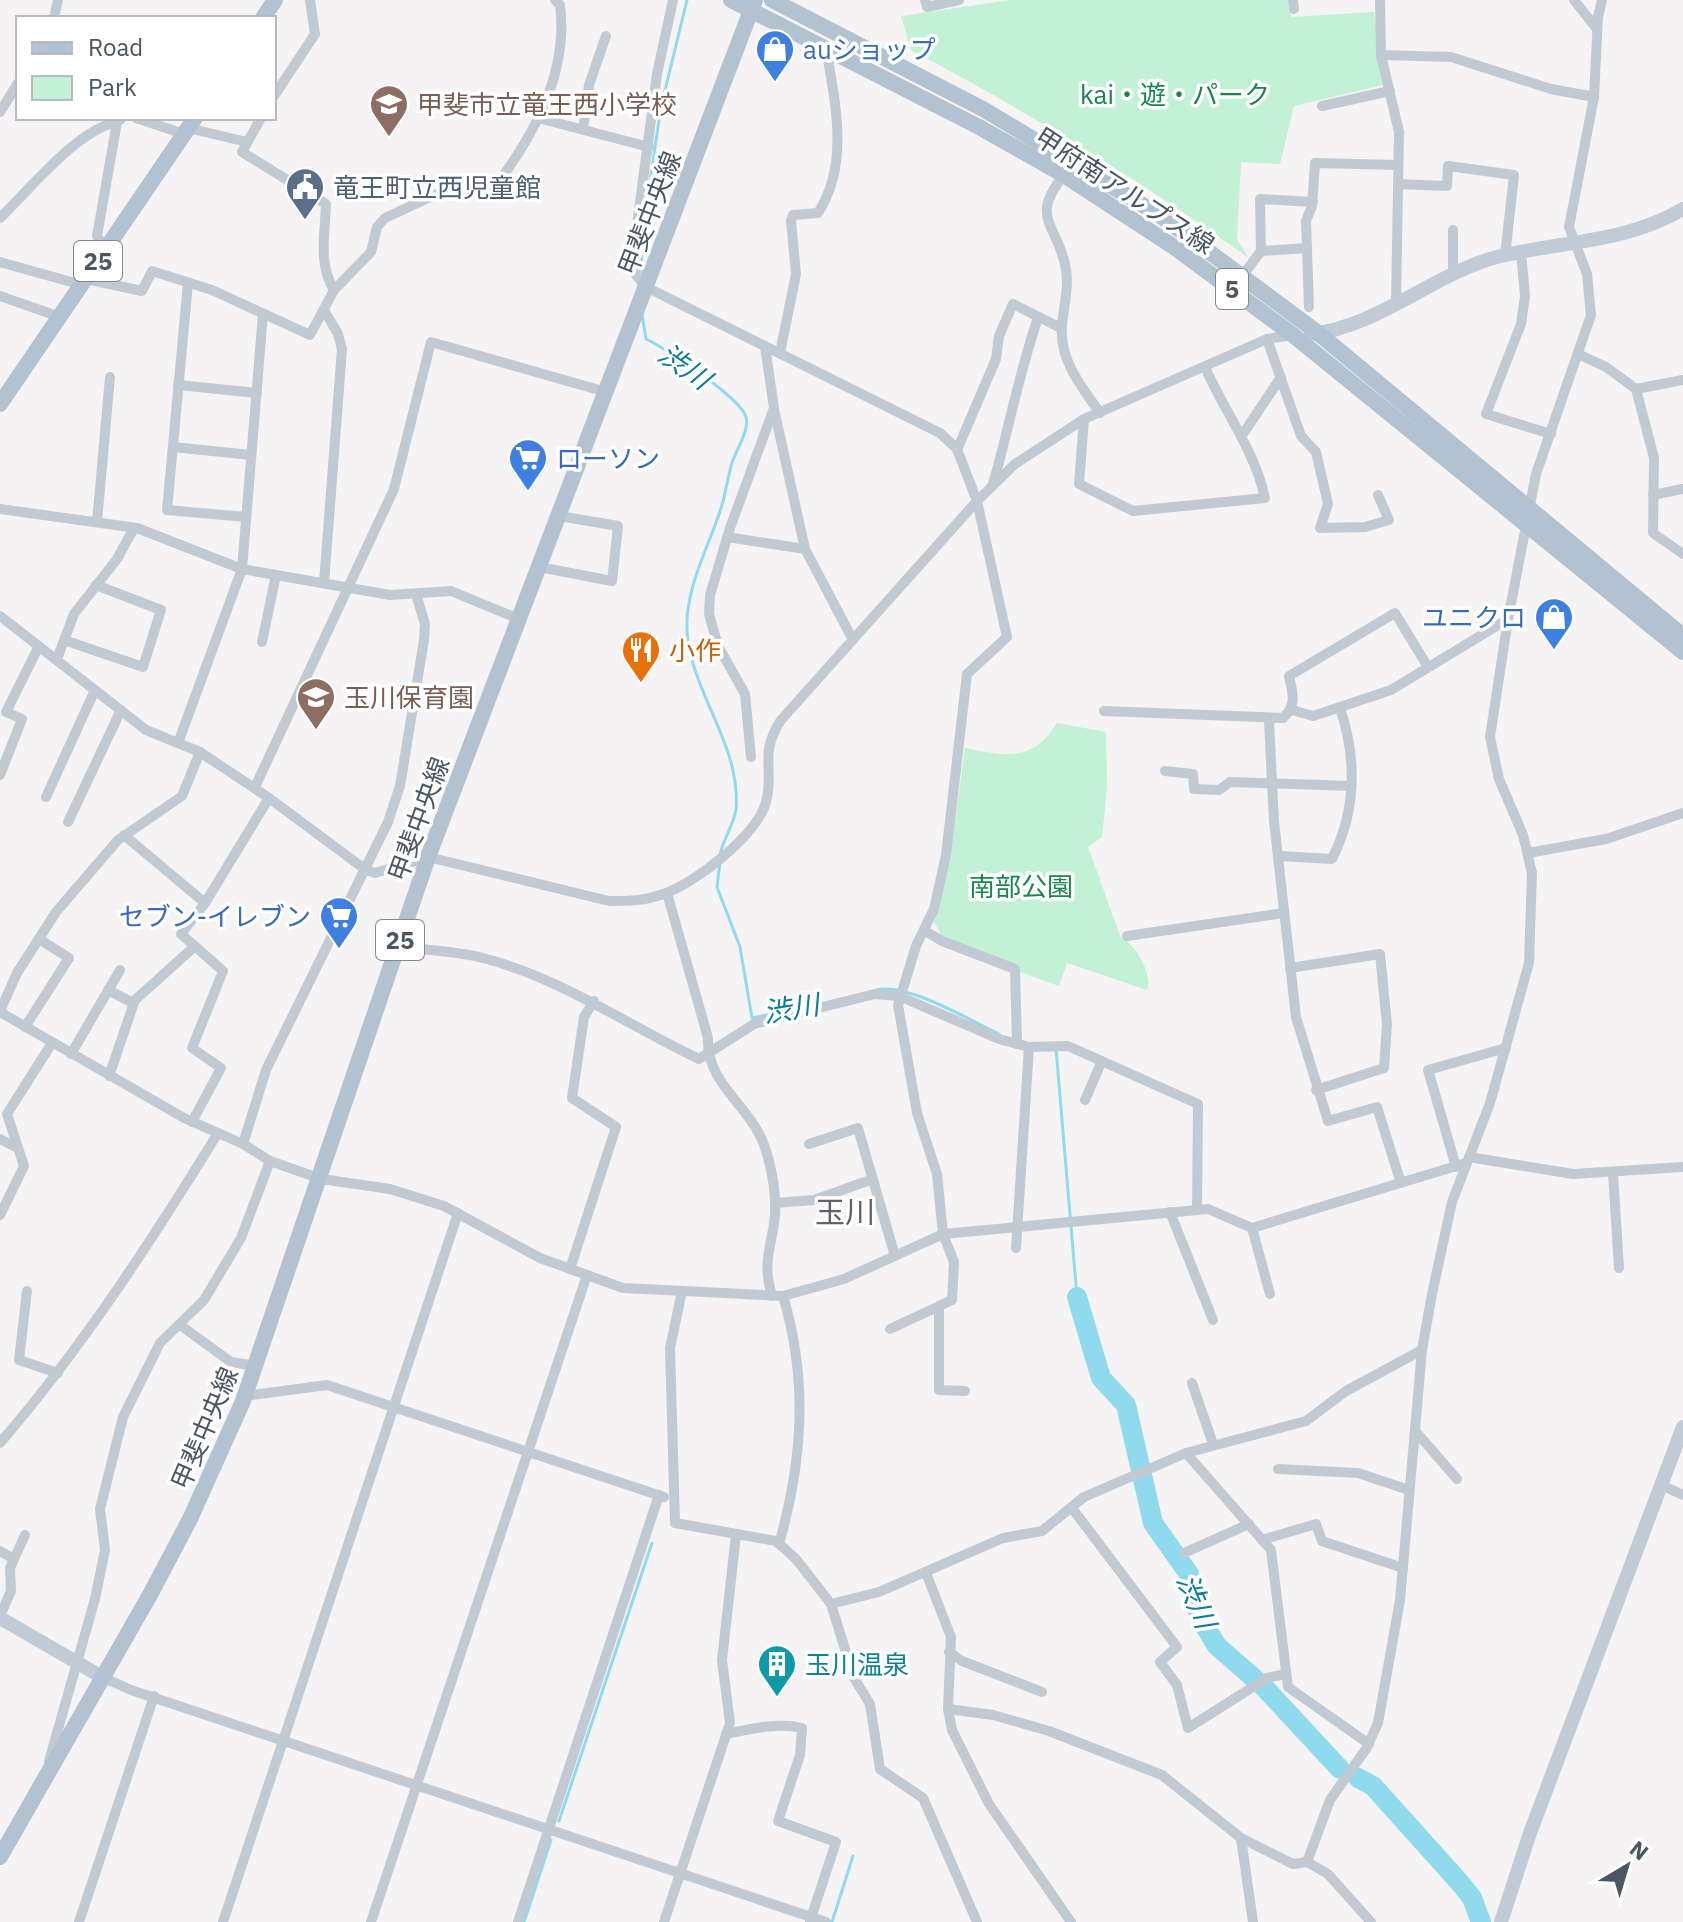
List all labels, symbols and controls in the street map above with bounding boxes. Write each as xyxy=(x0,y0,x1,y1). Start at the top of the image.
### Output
legend xyxy=(16,16,276,120)
shop icon: auショップ xyxy=(754,28,796,83)
text: Road xyxy=(88,31,143,63)
place label: auショップ xyxy=(803,32,936,66)
text: Park xyxy=(88,71,137,103)
park label: kai・遊・パーク xyxy=(1080,77,1270,111)
school or university icon: 甲斐市立竜王西小学校 xyxy=(368,83,410,138)
place label: 甲斐市立竜王西小学校 xyxy=(417,87,677,121)
street label: 甲府南アルプス線 xyxy=(1029,119,1221,261)
street label: 甲斐中央線 xyxy=(610,146,688,280)
public building icon: 竜王町立西児童館 xyxy=(284,166,326,221)
place label: 竜王町立西児童館 xyxy=(333,170,541,204)
road number: 25 xyxy=(74,241,122,281)
road number: 5 xyxy=(1216,269,1248,309)
water label: 渋川 xyxy=(651,335,721,399)
supermarket icon: ローソン xyxy=(507,437,549,492)
place label: ローソン xyxy=(556,441,660,475)
shop icon: ユニクロ xyxy=(1533,596,1575,651)
place label: ユニクロ xyxy=(1422,600,1526,634)
restaurant icon: 小作 xyxy=(620,629,662,684)
place label: 小作 xyxy=(669,633,721,667)
school or university icon: 玉川保育園 xyxy=(295,676,337,731)
place label: 玉川保育園 xyxy=(344,680,474,714)
street label: 甲斐中央線 xyxy=(380,752,456,886)
park label: 南部公園 xyxy=(969,869,1073,903)
supermarket icon: セブン-イレブン xyxy=(318,895,360,950)
place label: セブン-イレブン xyxy=(119,899,311,933)
road number: 25 xyxy=(376,920,424,960)
water label: 渋川 xyxy=(760,985,825,1031)
district label: 玉川 xyxy=(815,1192,875,1231)
street label: 甲斐中央線 xyxy=(163,1362,245,1494)
water label: 渋川 xyxy=(1169,1568,1226,1637)
building icon: 玉川温泉 xyxy=(756,1643,798,1698)
place label: 玉川温泉 xyxy=(805,1647,909,1681)
north arrow xyxy=(1587,1826,1667,1906)
text: N xyxy=(1624,1834,1655,1866)

